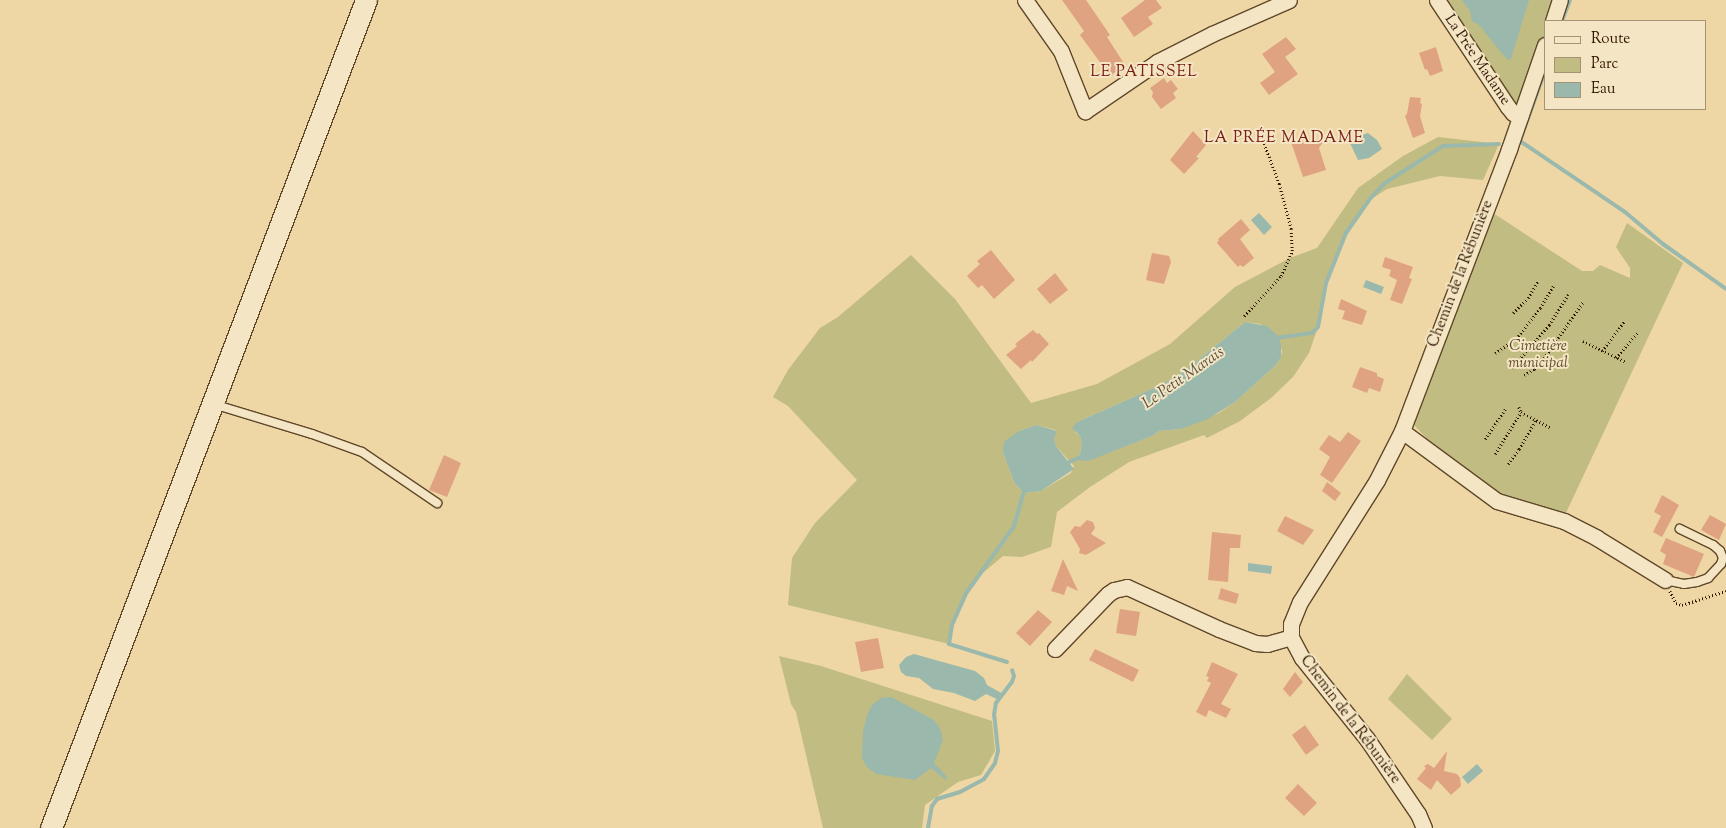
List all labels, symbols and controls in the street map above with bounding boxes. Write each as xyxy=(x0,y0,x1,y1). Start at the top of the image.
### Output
street label: La Prée Madame xyxy=(1440,11,1514,109)
legend xyxy=(1544,20,1706,110)
text: Route xyxy=(1591,29,1630,50)
text: Parc xyxy=(1591,54,1618,75)
district label: LE PATISSEL xyxy=(1089,63,1199,83)
text: Eau xyxy=(1591,79,1615,100)
district label: LA PRÉE MADAME xyxy=(1202,129,1366,149)
street label: Chemin de la Rébunière xyxy=(1425,198,1497,350)
park label: Cimetière municipal xyxy=(1508,337,1568,372)
water label: Le Petit Marais xyxy=(1139,344,1229,414)
street label: Chemin de la Rébunière xyxy=(1296,652,1404,788)

